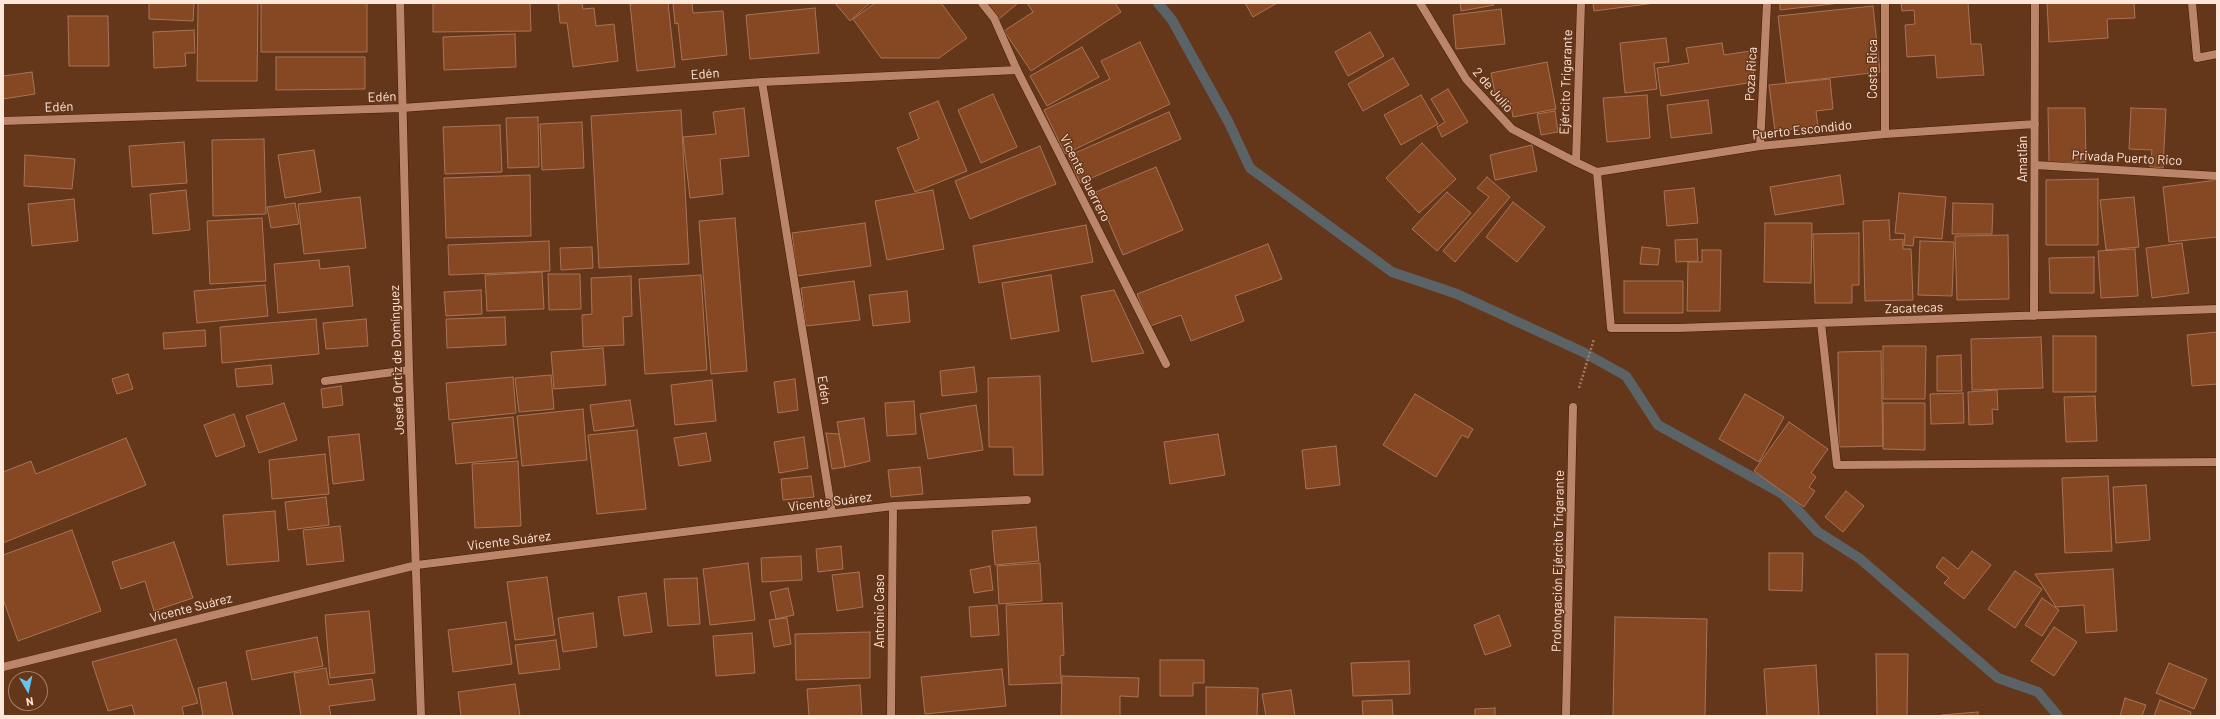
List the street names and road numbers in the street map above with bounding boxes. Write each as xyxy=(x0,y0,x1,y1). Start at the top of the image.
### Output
street label: Ejército Trigarante xyxy=(1556,29,1576,135)
street label: Costa Rica xyxy=(1865,39,1881,99)
street label: Poza Rica xyxy=(1742,47,1760,101)
street label: 2 de Julio xyxy=(1469,64,1517,116)
street label: Edén xyxy=(690,65,720,83)
street label: Edén xyxy=(367,89,397,105)
street label: Edén xyxy=(44,99,74,115)
street label: Puerto Escondido xyxy=(1751,117,1853,143)
street label: Vicente Guerrero xyxy=(1056,132,1114,224)
street label: Amatlán xyxy=(2015,136,2031,182)
street label: Privada Puerto Rico xyxy=(2071,147,2183,169)
street label: Josefa Ortiz de Domínguez xyxy=(387,285,407,435)
street label: Zacatecas xyxy=(1885,299,1943,317)
street label: Edén xyxy=(814,375,834,405)
street label: Prolongación Ejército Trigarante xyxy=(1549,470,1567,652)
street label: Vicente Suárez xyxy=(787,489,873,515)
street label: Vicente Suárez xyxy=(466,528,552,554)
street label: Antonio Caso xyxy=(872,574,888,648)
street label: Vicente Suárez xyxy=(148,590,234,626)

